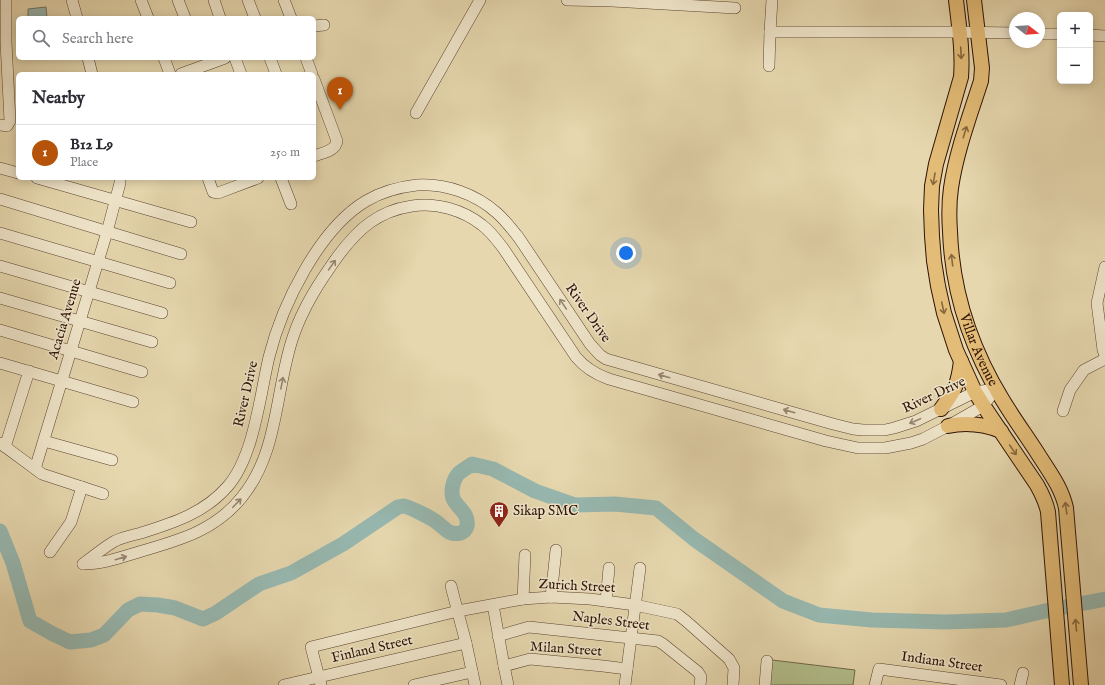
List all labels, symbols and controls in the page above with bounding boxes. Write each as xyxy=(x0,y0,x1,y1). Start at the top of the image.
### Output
north arrow xyxy=(1009,12,1045,48)
map controls xyxy=(1057,12,1093,84)
button: + xyxy=(1057,12,1093,48)
search box xyxy=(16,16,316,60)
icon: search xyxy=(30,27,52,49)
text: Search here xyxy=(62,29,133,48)
one-way arrow xyxy=(958,46,965,59)
button: − xyxy=(1057,48,1093,84)
pin: 1 xyxy=(327,77,353,110)
text: Nearby xyxy=(32,88,85,109)
one-way arrow xyxy=(962,126,969,139)
text: B12 L9 xyxy=(70,135,113,154)
text: 1 xyxy=(43,144,47,161)
text: 250 m xyxy=(270,144,300,161)
text: Place xyxy=(70,154,98,171)
one-way arrow xyxy=(929,172,937,185)
your location xyxy=(616,243,636,263)
one-way arrow xyxy=(948,254,956,267)
one-way arrow xyxy=(328,259,336,270)
street label: Acacia Avenue xyxy=(44,276,86,362)
street label: River Drive xyxy=(561,280,615,346)
one-way arrow xyxy=(559,299,567,310)
one-way arrow xyxy=(939,301,947,314)
street label: Villar Avenue xyxy=(955,310,1002,390)
street label: River Drive xyxy=(230,358,263,429)
one-way arrow xyxy=(657,372,670,379)
street label: River Drive xyxy=(900,372,969,417)
one-way arrow xyxy=(278,377,286,390)
one-way arrow xyxy=(782,407,795,415)
one-way arrow xyxy=(909,418,921,425)
one-way arrow xyxy=(1009,444,1017,455)
one-way arrow xyxy=(232,498,241,508)
building icon: Sikap SMC xyxy=(488,500,510,528)
place label: Sikap SMC xyxy=(513,502,578,520)
one-way arrow xyxy=(1062,502,1070,515)
one-way arrow xyxy=(114,554,127,561)
street label: Zurich Street xyxy=(538,575,616,597)
street label: Naples Street xyxy=(571,607,651,635)
one-way arrow xyxy=(1073,619,1080,632)
street label: Finland Street xyxy=(330,631,415,667)
street label: Milan Street xyxy=(529,638,603,661)
street label: Indiana Street xyxy=(900,647,984,677)

